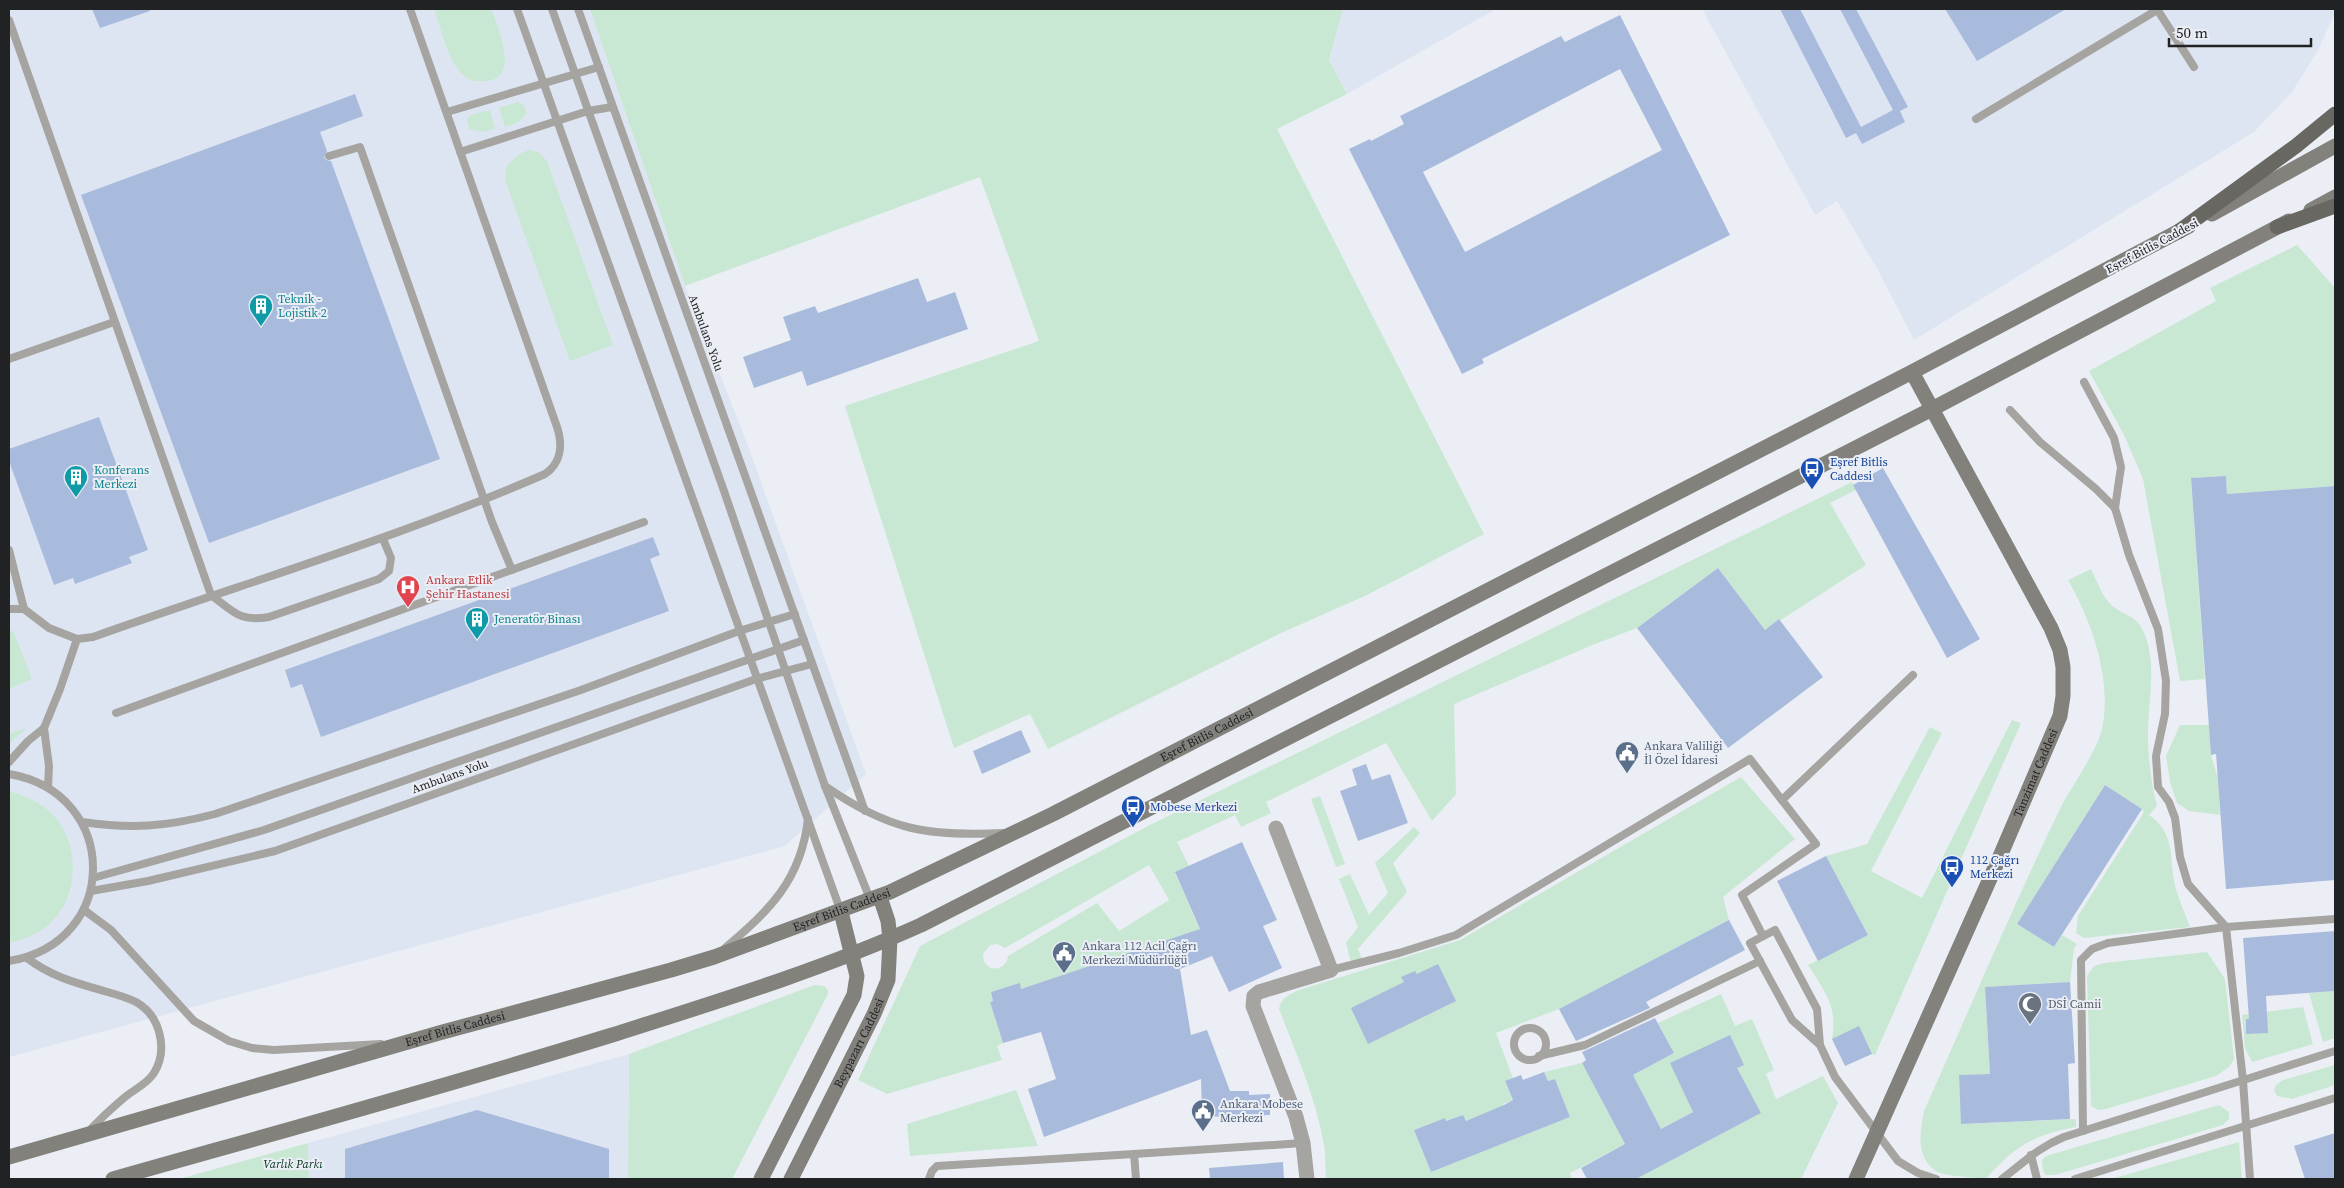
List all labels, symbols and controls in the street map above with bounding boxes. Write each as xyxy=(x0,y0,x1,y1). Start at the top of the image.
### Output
scale bar xyxy=(2169,15,2312,47)
text: 50 m xyxy=(2176,22,2208,43)
street label: Eşref Bitlis Caddesi xyxy=(2103,215,2202,277)
place label: Teknik - Lojistik 2 xyxy=(278,291,327,321)
street label: Ambulans Yolu xyxy=(685,292,727,374)
building icon: Teknik - Lojistik 2 xyxy=(248,293,274,327)
place label: Eşref Bitlis Caddesi xyxy=(1830,454,1888,484)
bus stop icon: Eşref Bitlis Caddesi xyxy=(1799,456,1825,490)
place label: Konferans Merkezi xyxy=(94,462,149,492)
building icon: Konferans Merkezi xyxy=(63,464,89,498)
place label: Ankara Etlik Şehir Hastanesi xyxy=(426,572,510,602)
hospital icon: Ankara Etlik Şehir Hastanesi xyxy=(395,574,421,608)
building icon: Jeneratör Binası xyxy=(464,606,490,640)
place label: Jeneratör Binası xyxy=(493,611,581,627)
street label: Eşref Bitlis Caddesi xyxy=(1157,704,1256,766)
street label: Tanzimat Caddesi xyxy=(2010,726,2062,820)
place label: Ankara Valiliği İl Özel İdaresi xyxy=(1644,738,1723,768)
public building icon: Ankara Valiliği İl Özel İdaresi xyxy=(1614,740,1640,774)
street label: Ambulans Yolu xyxy=(409,755,491,797)
bus stop icon: Mobese Merkezi xyxy=(1120,794,1146,828)
place label: Mobese Merkezi xyxy=(1150,799,1238,815)
place label: 112 Çağrı Merkezi xyxy=(1970,852,2020,882)
bus stop icon: 112 Çağrı Merkezi xyxy=(1939,854,1965,888)
street label: Eşref Bitlis Caddesi xyxy=(791,884,893,935)
place label: Ankara 112 Acil Çağrı Merkezi Müdürlüğü xyxy=(1082,938,1197,968)
public building icon: Ankara 112 Acil Çağrı Merkezi Müdürlüğü xyxy=(1051,940,1077,974)
mosque icon: DSİ Camii xyxy=(2017,991,2043,1025)
street label: Beypazarı Caddesi xyxy=(830,995,888,1091)
place label: DSİ Camii xyxy=(2048,996,2102,1012)
street label: Eşref Bitlis Caddesi xyxy=(403,1007,507,1050)
place label: Ankara Mobese Merkezi xyxy=(1220,1096,1303,1126)
public building icon: Ankara Mobese Merkezi xyxy=(1190,1098,1216,1132)
park label: Varlık Parkı xyxy=(263,1156,323,1172)

